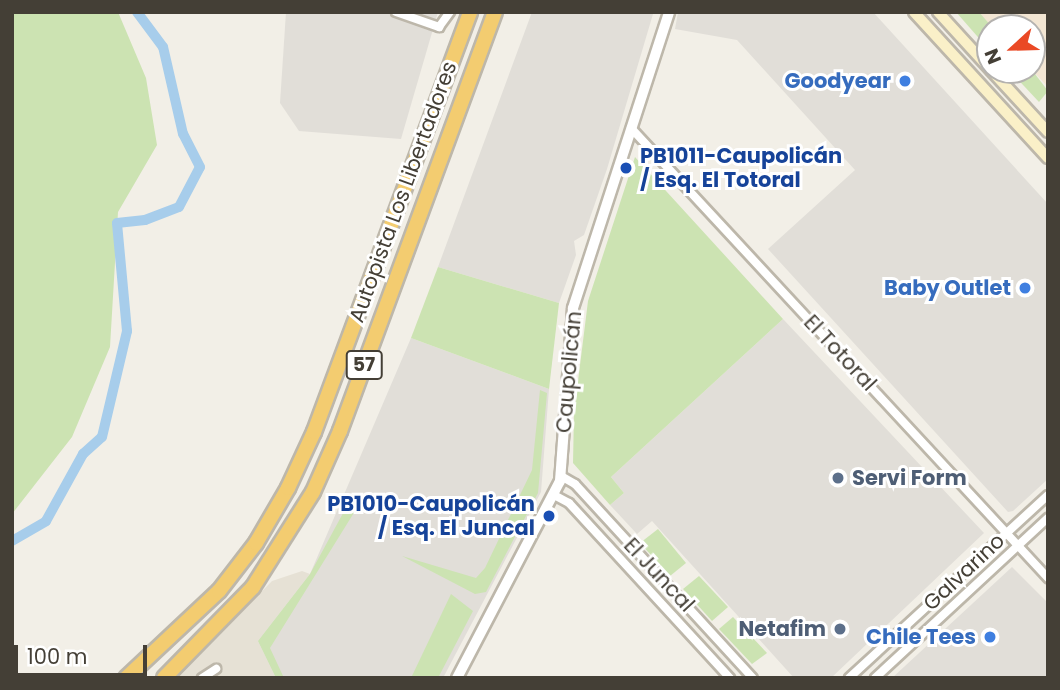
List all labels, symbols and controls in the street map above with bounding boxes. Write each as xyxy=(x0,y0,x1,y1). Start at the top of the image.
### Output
north arrow xyxy=(976,14,1046,84)
text: N xyxy=(978,45,1008,68)
street label: Autopista Los Libertadores xyxy=(344,58,462,326)
place label: Goodyear xyxy=(785,68,891,94)
marker: Goodyear xyxy=(897,73,913,89)
place label: PB1011-Caupolicán / Esq. El Totoral xyxy=(640,143,842,193)
marker: PB1011-Caupolicán / Esq. El Totoral xyxy=(618,160,634,176)
place label: Baby Outlet xyxy=(884,275,1011,301)
marker: Baby Outlet xyxy=(1017,280,1033,296)
street label: Caupolicán xyxy=(551,310,587,434)
street label: El Totoral xyxy=(799,310,881,396)
road number: 57 xyxy=(345,350,383,380)
place label: Servi Form xyxy=(852,465,967,491)
marker: Servi Form xyxy=(830,470,846,486)
place label: PB1010-Caupolicán / Esq. El Juncal xyxy=(327,491,535,541)
marker: PB1010-Caupolicán / Esq. El Juncal xyxy=(541,508,557,524)
street label: Galvarino xyxy=(918,528,1010,616)
street label: El Juncal xyxy=(619,533,699,617)
place label: Netafim xyxy=(738,616,826,642)
marker: Netafim xyxy=(832,621,848,637)
place label: Chile Tees xyxy=(866,624,976,650)
marker: Chile Tees xyxy=(982,629,998,645)
scale bar xyxy=(18,630,150,674)
text: 100 m xyxy=(27,642,87,671)

